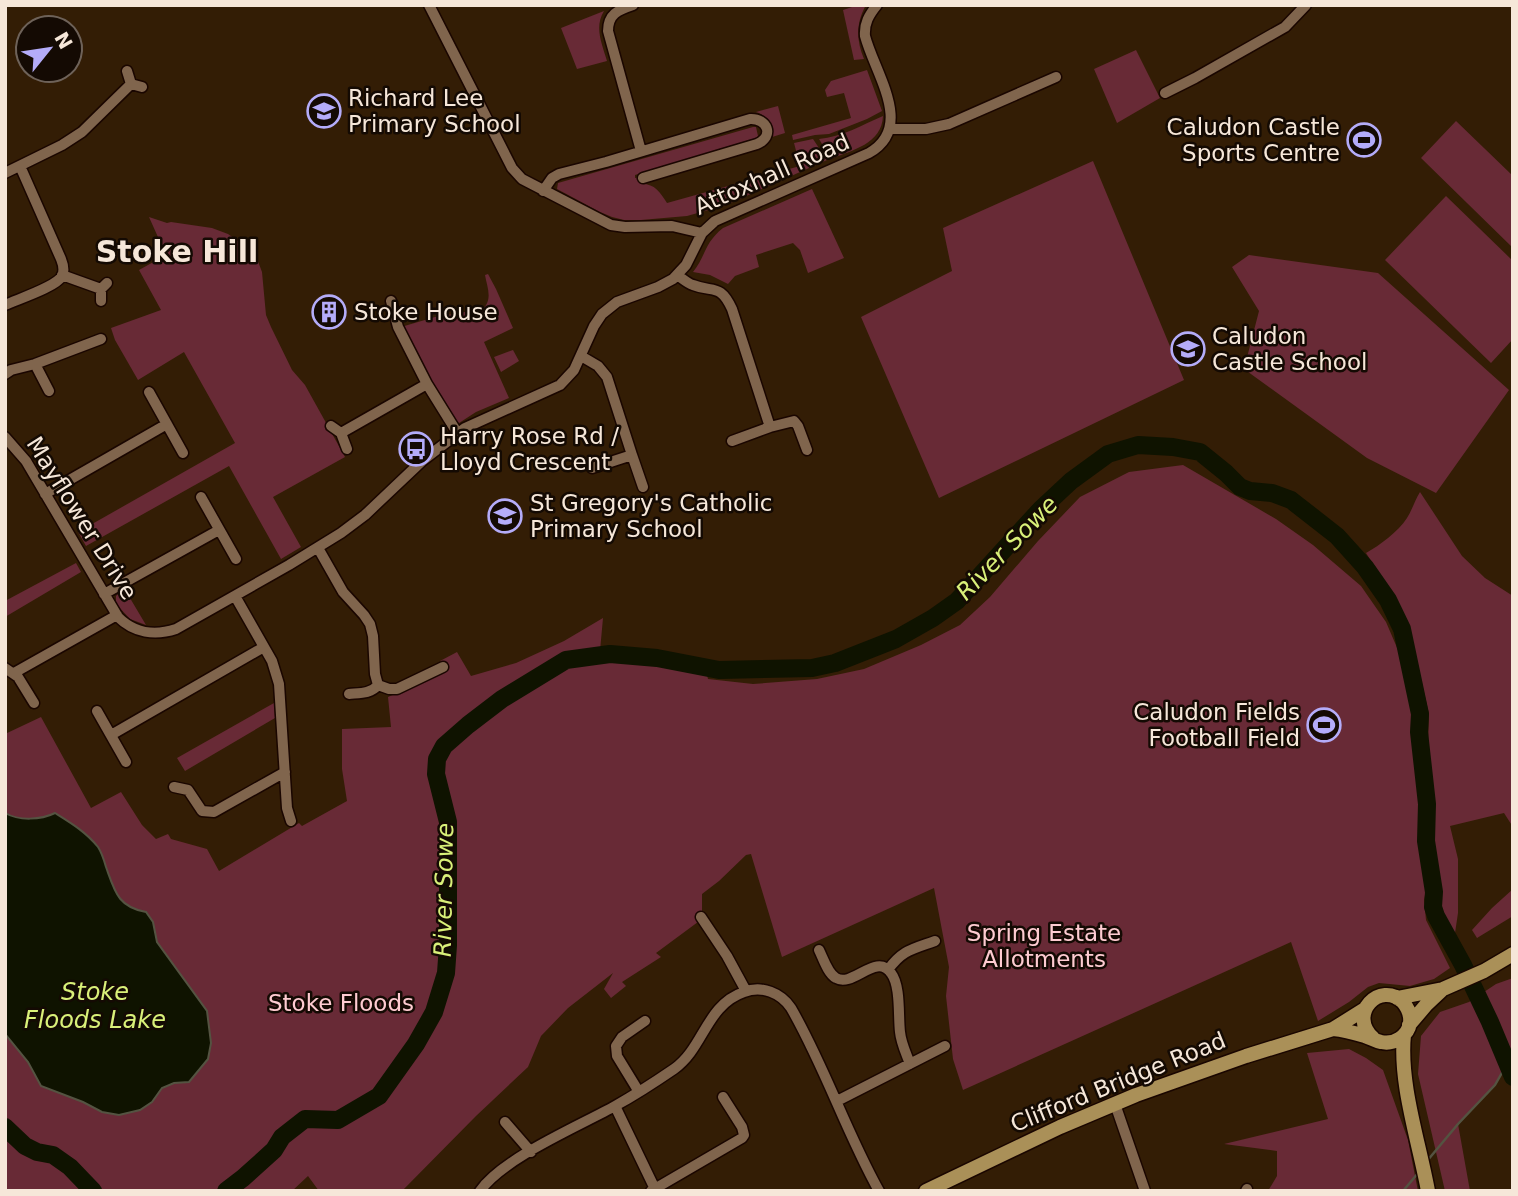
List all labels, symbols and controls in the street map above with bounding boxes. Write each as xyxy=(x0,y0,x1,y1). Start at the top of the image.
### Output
north arrow xyxy=(14,14,84,84)
text: N xyxy=(50,28,77,53)
place label: Richard Lee Primary School xyxy=(348,85,521,137)
school or university icon: Richard Lee Primary School xyxy=(305,92,343,130)
place label: Caludon Castle Sports Centre xyxy=(1167,114,1340,166)
sports icon: Caludon Castle Sports Centre xyxy=(1345,121,1383,159)
street label: Attoxhall Road xyxy=(691,128,853,220)
district label: Stoke Hill xyxy=(96,234,258,269)
building icon: Stoke House xyxy=(310,293,348,331)
place label: Stoke House xyxy=(354,299,498,325)
place label: Caludon Castle School xyxy=(1212,323,1367,375)
school or university icon: Caludon Castle School xyxy=(1169,330,1207,368)
place label: Harry Rose Rd / Lloyd Crescent xyxy=(440,423,619,475)
bus stop icon: Harry Rose Rd / Lloyd Crescent xyxy=(397,430,435,468)
street label: Mayflower Drive xyxy=(21,432,143,604)
place label: St Gregory's Catholic Primary School xyxy=(530,490,772,542)
water label: River Sowe xyxy=(950,490,1064,606)
school or university icon: St Gregory's Catholic Primary School xyxy=(486,497,524,535)
place label: Caludon Fields Football Field xyxy=(1133,699,1300,751)
sports icon: Caludon Fields Football Field xyxy=(1305,706,1343,744)
water label: River Sowe xyxy=(429,823,459,957)
park label: Spring Estate Allotments xyxy=(967,920,1121,972)
water label: Stoke Floods Lake xyxy=(24,978,166,1034)
park label: Stoke Floods xyxy=(268,990,414,1016)
street label: Clifford Bridge Road xyxy=(1007,1027,1229,1137)

